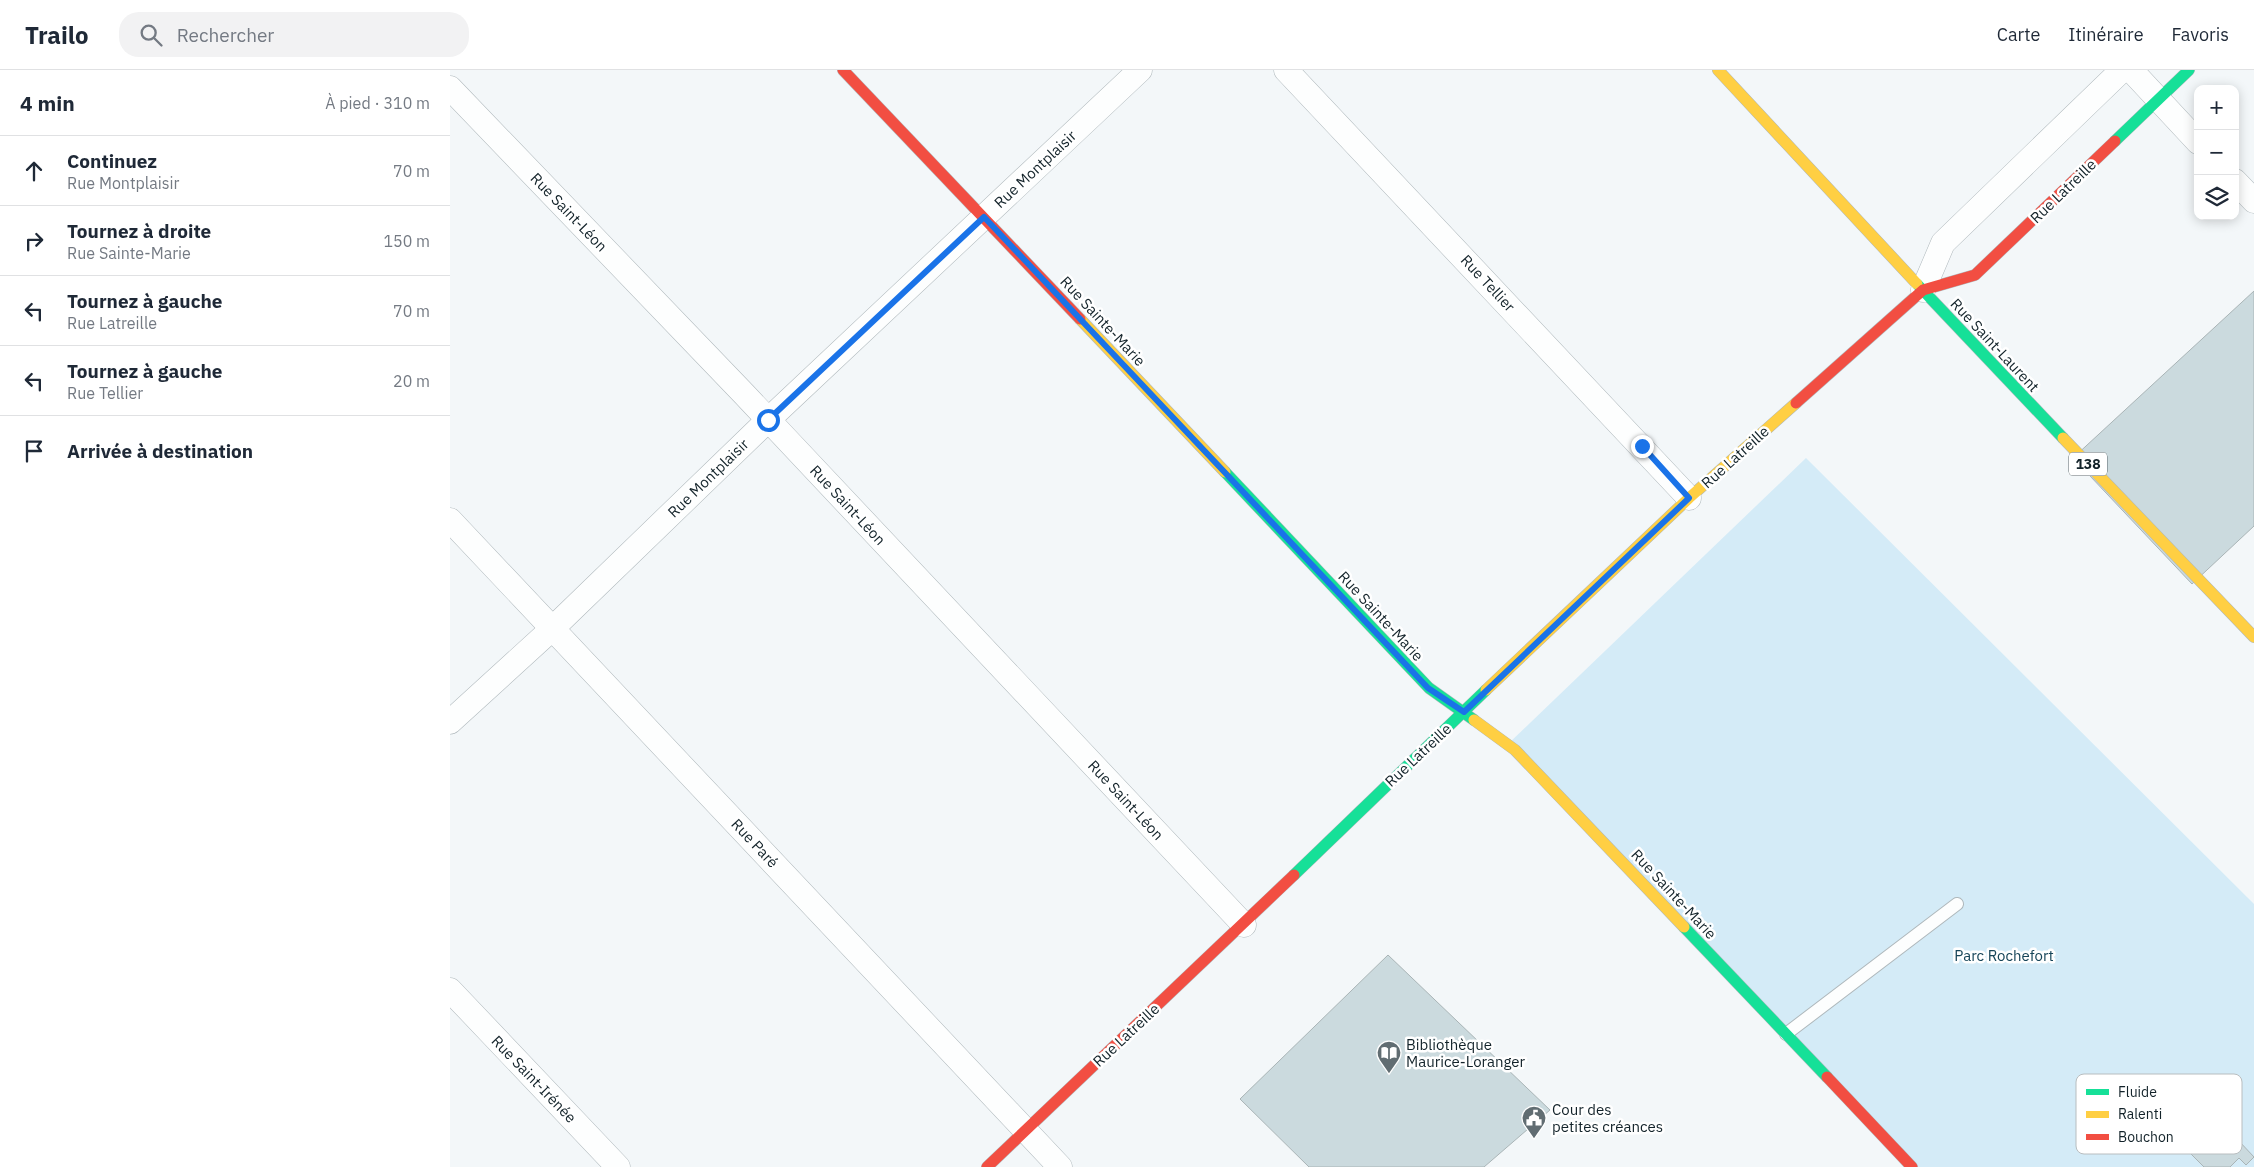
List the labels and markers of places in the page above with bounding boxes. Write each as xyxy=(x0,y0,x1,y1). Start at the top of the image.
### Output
place label: Bibliothèque Maurice-Loranger xyxy=(1406,1035,1526,1071)
library icon: Bibliothèque Maurice-Loranger xyxy=(1376,1040,1402,1074)
place label: Cour des petites créances xyxy=(1552,1100,1663,1136)
public building icon: Cour des petites créances xyxy=(1521,1105,1547,1139)

